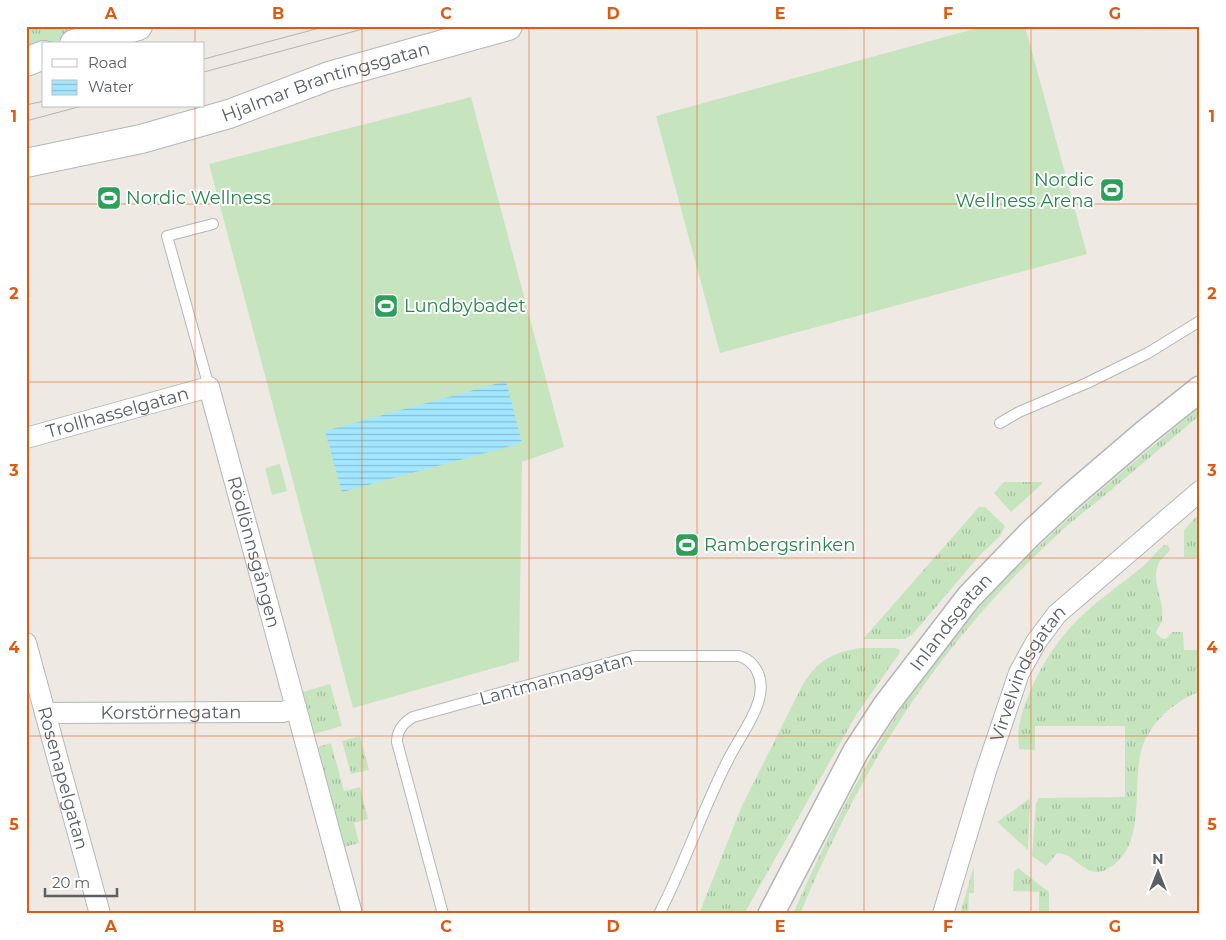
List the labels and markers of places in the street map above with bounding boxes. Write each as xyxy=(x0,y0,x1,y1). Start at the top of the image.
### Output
place label: Nordic Wellness Arena xyxy=(956,169,1094,212)
sports icon: Nordic Wellness Arena xyxy=(1099,177,1125,203)
sports icon: Nordic Wellness xyxy=(96,185,122,211)
place label: Nordic Wellness xyxy=(126,187,271,209)
sports icon: Lundbybadet xyxy=(373,293,399,319)
place label: Lundbybadet xyxy=(404,295,526,317)
sports icon: Rambergsrinken xyxy=(674,532,700,558)
place label: Rambergsrinken xyxy=(704,534,855,556)

